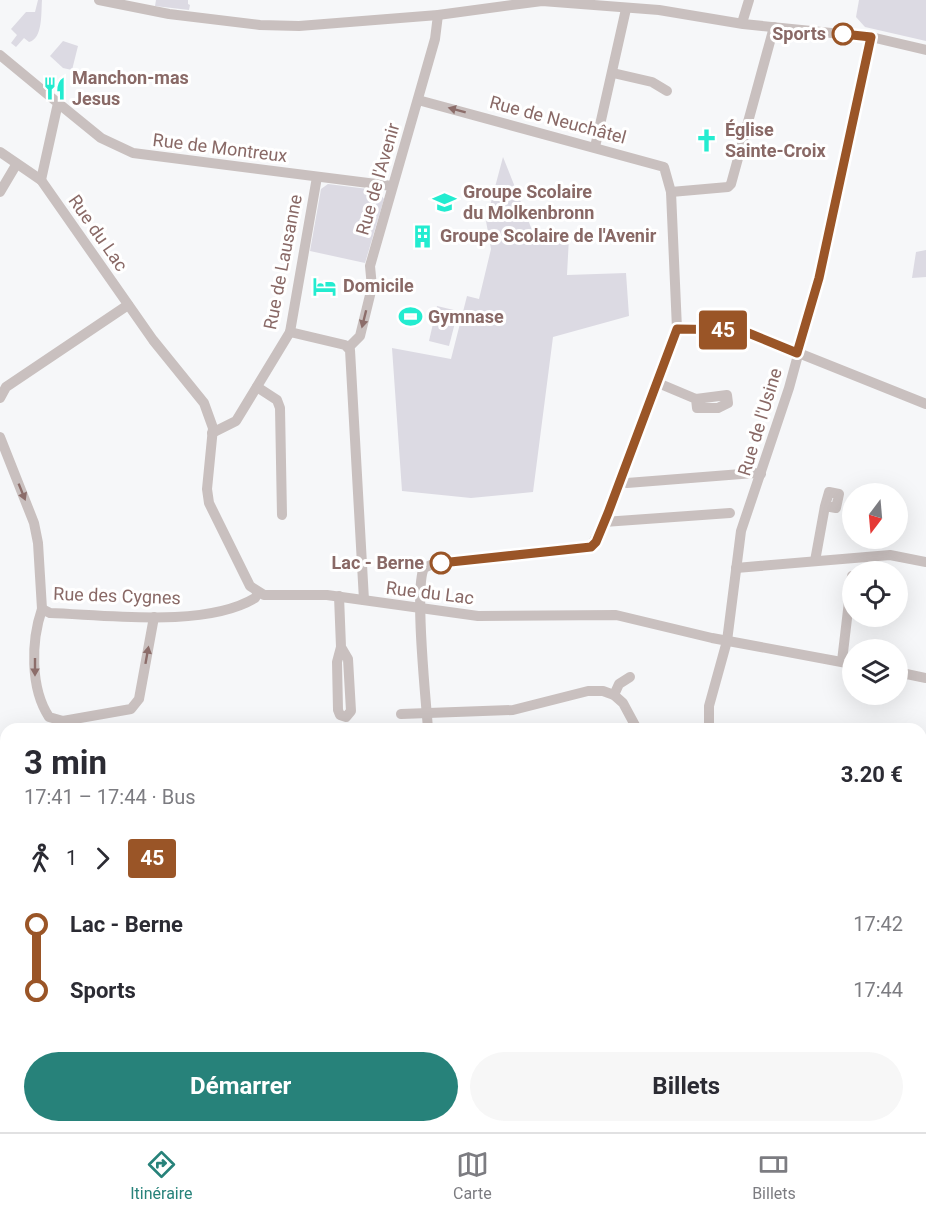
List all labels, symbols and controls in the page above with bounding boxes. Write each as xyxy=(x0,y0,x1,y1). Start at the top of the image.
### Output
place label: Sports xyxy=(772,23,826,44)
marker: Sports xyxy=(832,23,854,45)
place label: Manchon-mas Jesus xyxy=(72,67,189,109)
restaurant icon: Manchon-mas Jesus xyxy=(41,75,67,101)
street label: Rue de Neuchâtel xyxy=(488,91,629,148)
one-way arrow xyxy=(448,105,466,115)
place label: Église Sainte-Croix xyxy=(725,119,826,161)
street label: Rue de l'Avenir xyxy=(352,120,404,237)
church icon: Église Sainte-Croix xyxy=(694,127,720,153)
street label: Rue de Montreux xyxy=(152,129,289,166)
place label: Groupe Scolaire du Molkenbronn xyxy=(463,181,594,223)
school or university icon: Groupe Scolaire du Molkenbronn xyxy=(432,189,458,215)
street label: Rue du Lac xyxy=(64,190,132,275)
street label: Rue de Lausanne xyxy=(259,193,306,331)
building icon: Groupe Scolaire de l'Avenir xyxy=(409,223,435,249)
place label: Groupe Scolaire de l'Avenir xyxy=(440,225,657,246)
hotel icon: Domicile xyxy=(312,273,338,299)
place label: Domicile xyxy=(343,275,414,296)
sports icon: Gymnase xyxy=(397,304,423,330)
place label: Gymnase xyxy=(428,306,504,327)
one-way arrow xyxy=(358,310,368,328)
line badge: 45 xyxy=(696,310,750,350)
text: 45 xyxy=(711,318,735,342)
street label: Rue de l'Usine xyxy=(733,365,786,478)
one-way arrow xyxy=(17,483,27,501)
north arrow xyxy=(842,483,908,549)
map controls xyxy=(842,483,908,705)
place label: Lac - Berne xyxy=(332,552,424,573)
marker: Lac - Berne xyxy=(430,552,452,574)
button: locate xyxy=(842,561,908,627)
street label: Rue du Lac xyxy=(385,577,475,608)
street label: Rue des Cygnes xyxy=(53,583,181,608)
button: layers xyxy=(842,639,908,705)
one-way arrow xyxy=(143,645,152,664)
one-way arrow xyxy=(31,657,40,676)
text: 3 min xyxy=(24,743,107,782)
text: 3.20 € xyxy=(841,762,903,787)
text: 17:41 – 17:44 · Bus xyxy=(24,785,196,809)
icon: walk xyxy=(24,842,57,875)
icon: forward xyxy=(86,842,119,875)
text: 1 xyxy=(66,846,77,870)
text: 45 xyxy=(140,846,164,870)
text: Lac - Berne xyxy=(70,912,183,937)
text: 17:42 xyxy=(853,912,903,936)
text: Sports xyxy=(70,978,136,1003)
text: 17:44 xyxy=(853,978,903,1002)
button: Démarrer xyxy=(24,1052,458,1121)
button: Billets xyxy=(470,1052,903,1121)
tab: Itinéraire xyxy=(130,1148,193,1203)
tab: Carte xyxy=(453,1148,492,1203)
tab: Billets xyxy=(752,1148,796,1203)

